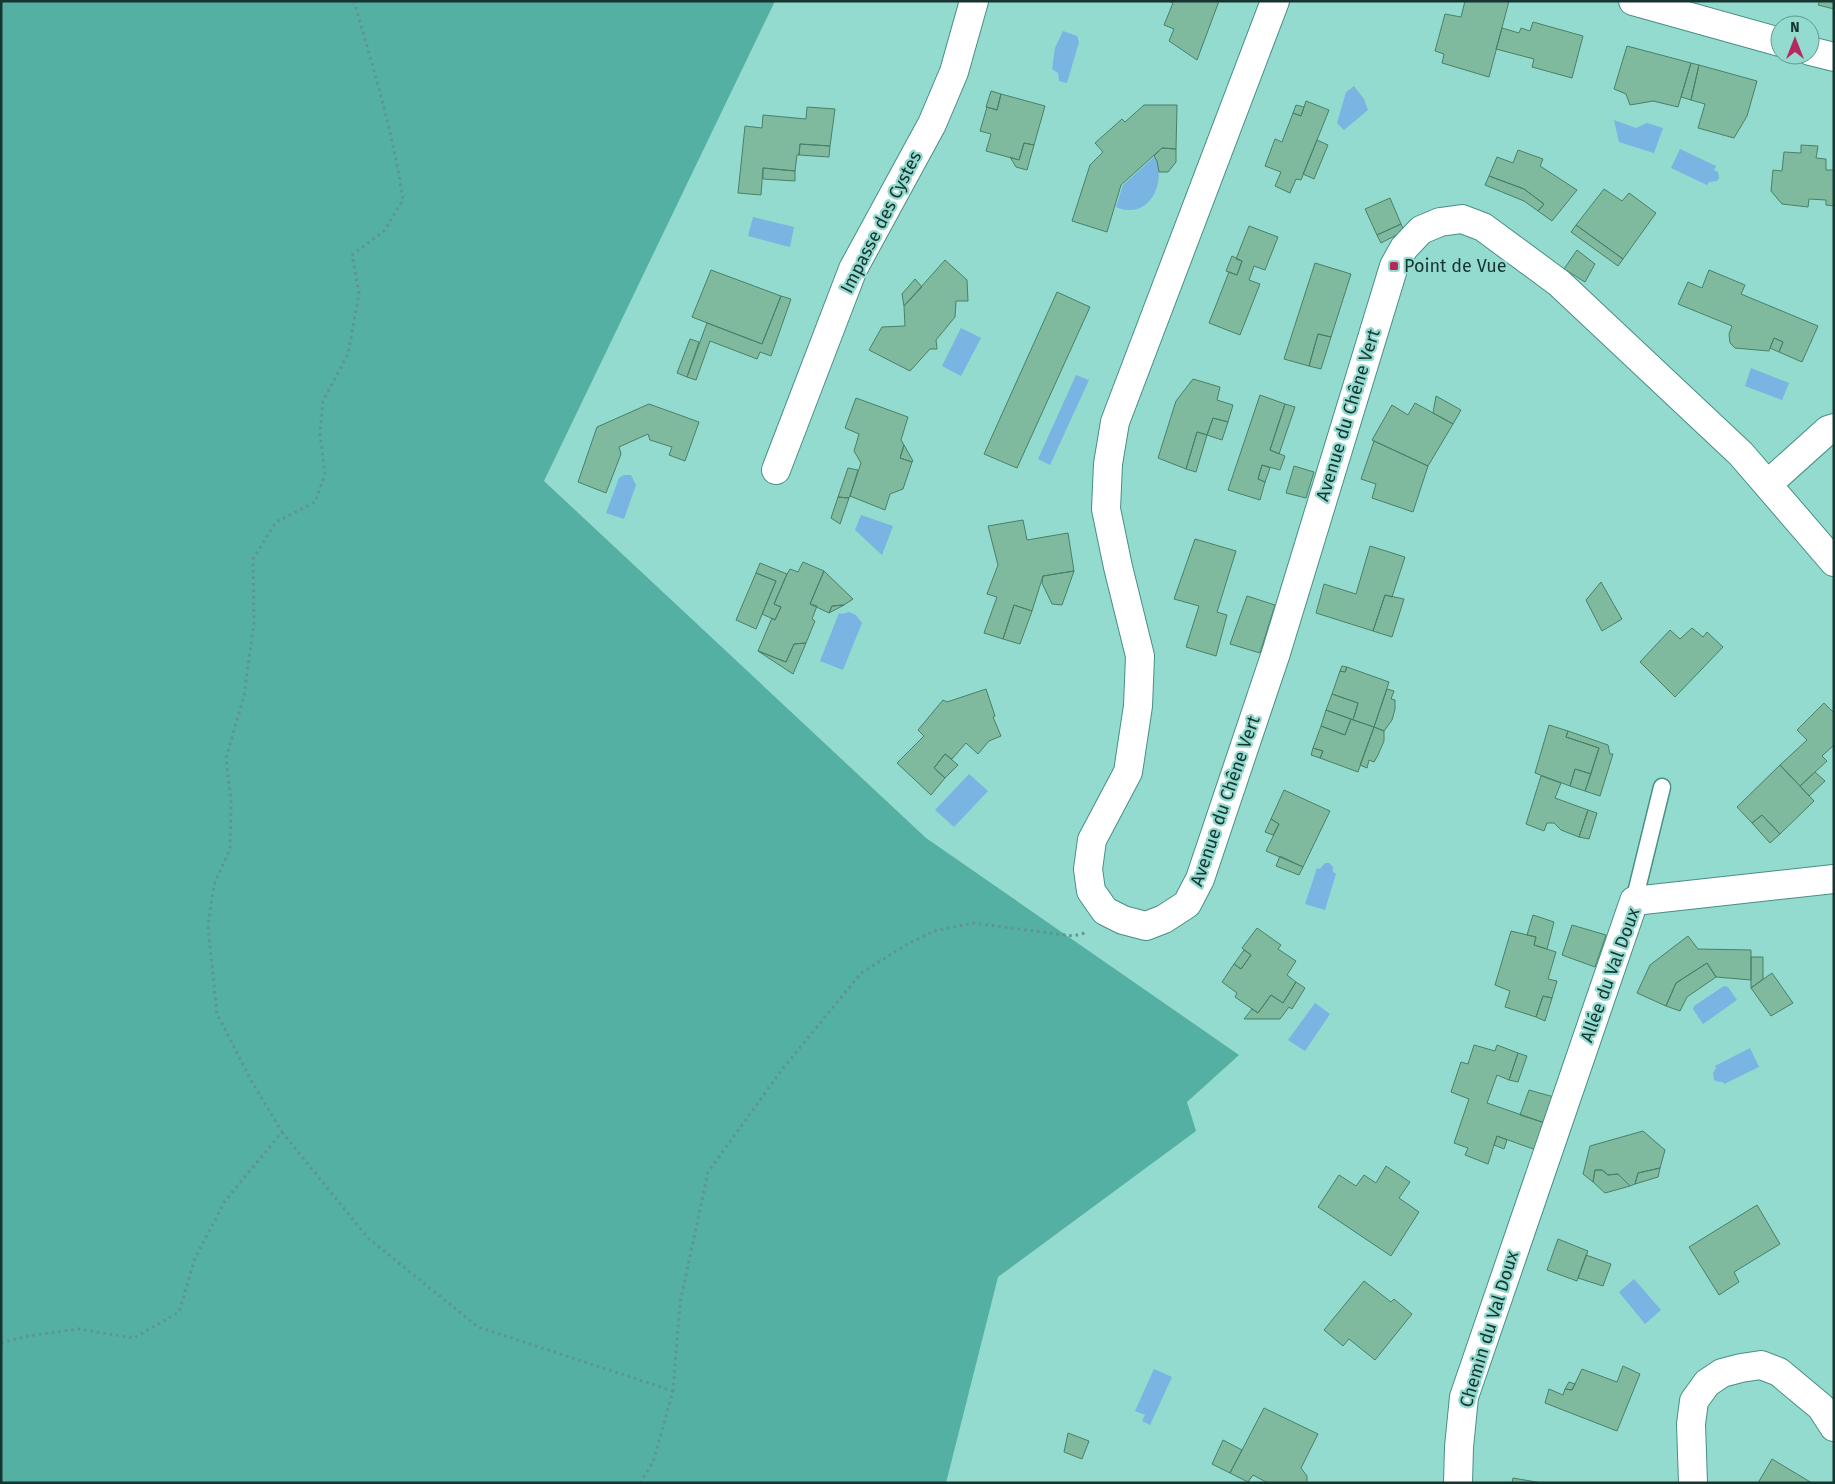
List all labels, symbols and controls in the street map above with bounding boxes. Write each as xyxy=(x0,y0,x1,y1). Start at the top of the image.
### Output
north arrow xyxy=(1770,15,1820,65)
text: N xyxy=(1790,19,1800,36)
street label: Impasse des Cystes xyxy=(836,147,926,297)
place label: Point de Vue xyxy=(1404,255,1507,277)
marker: Point de Vue xyxy=(1388,260,1400,272)
street label: Avenue du Chêne Vert xyxy=(1311,326,1385,504)
street label: Avenue du Chêne Vert xyxy=(1186,712,1265,889)
street label: Allée du Val Doux xyxy=(1575,905,1645,1045)
street label: Chemin du Val Doux xyxy=(1455,1248,1523,1410)

